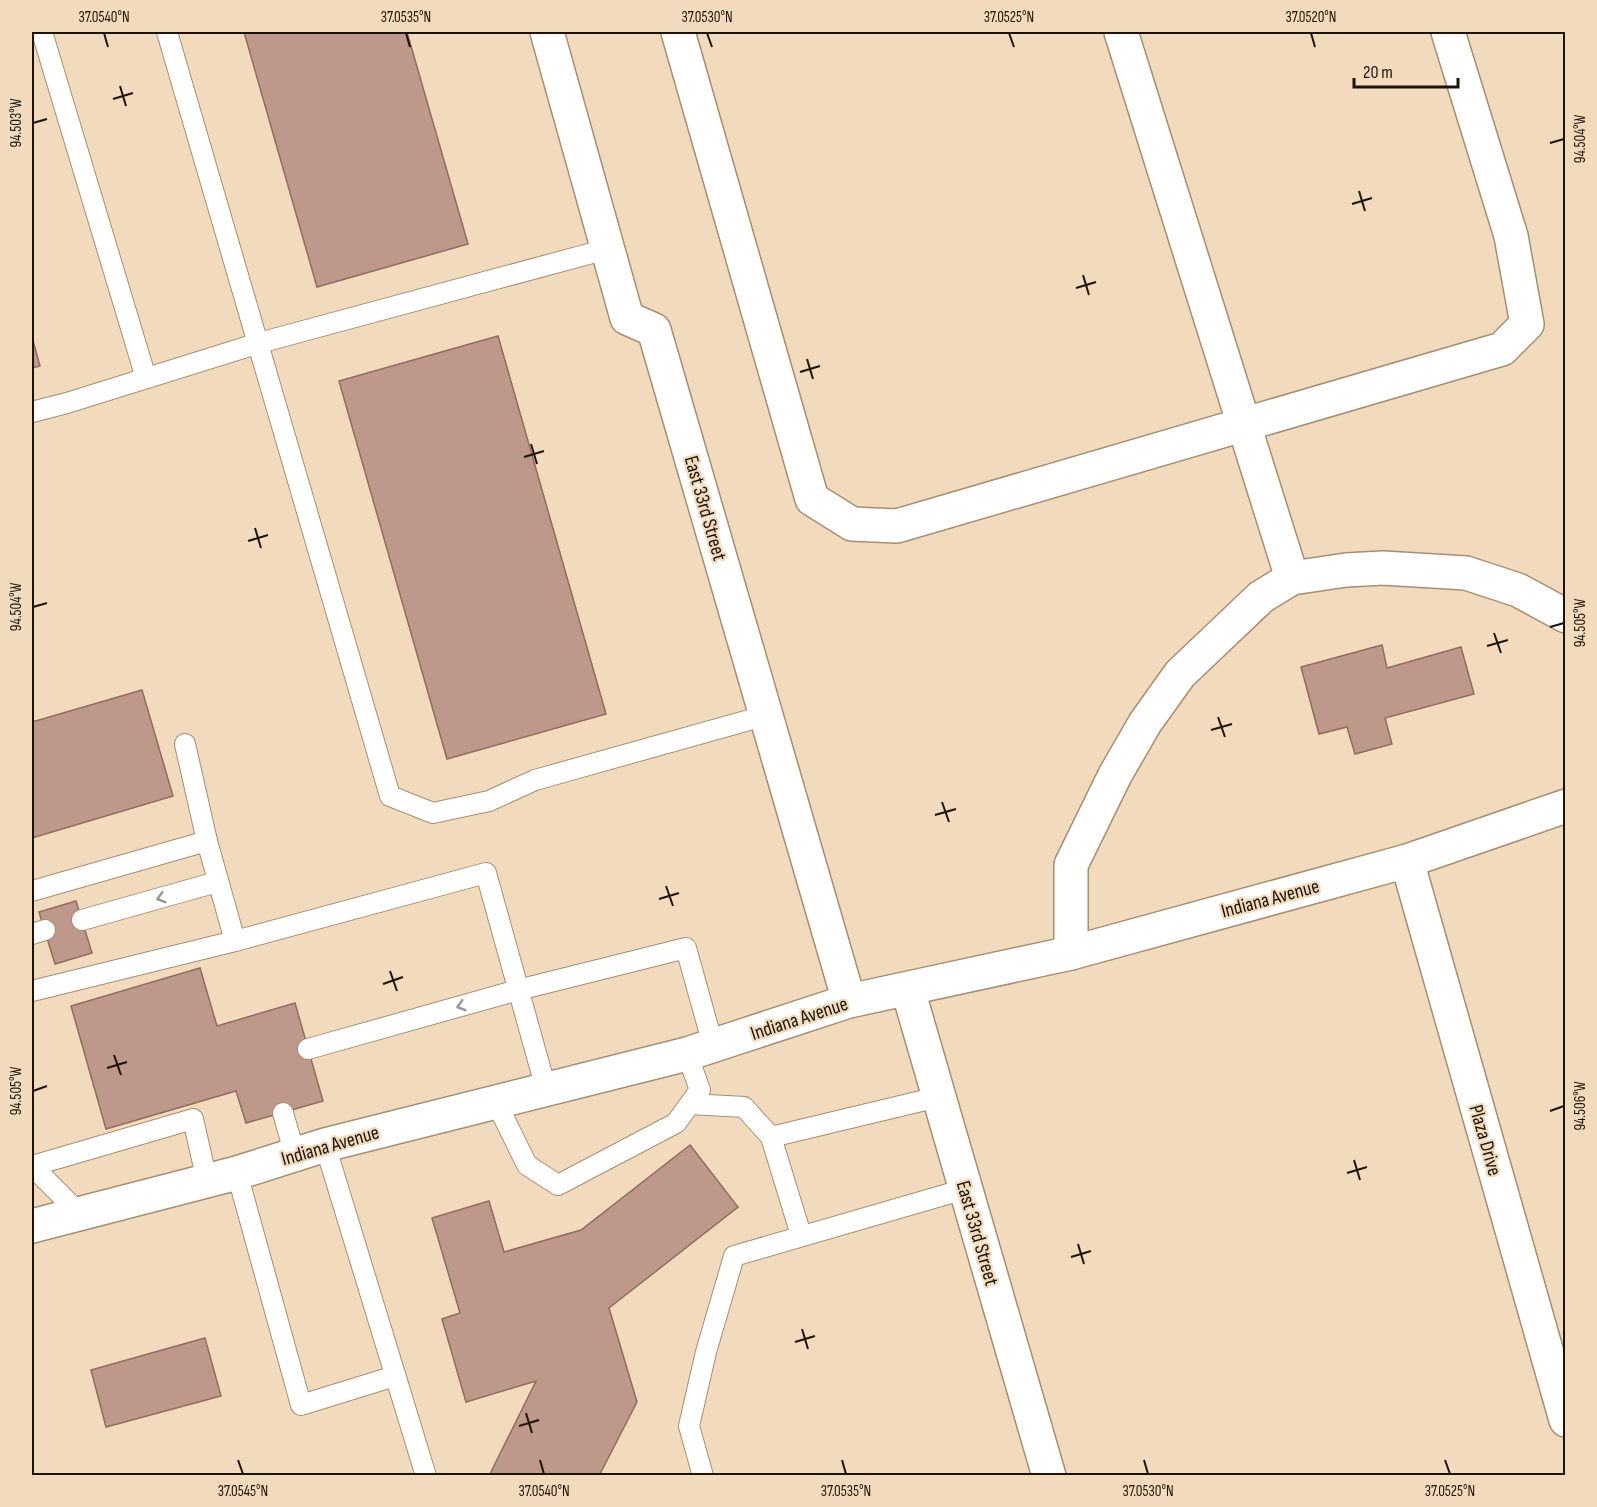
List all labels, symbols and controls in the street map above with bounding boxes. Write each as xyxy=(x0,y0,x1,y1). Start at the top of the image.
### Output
text: 37.0540°N xyxy=(78,8,130,27)
text: 37.0535°N xyxy=(381,8,431,27)
text: 37.0530°N xyxy=(681,8,733,27)
text: 37.0525°N xyxy=(984,8,1034,27)
text: 37.0520°N xyxy=(1285,8,1337,27)
scale bar xyxy=(1354,51,1458,89)
text: 20 m xyxy=(1363,62,1393,83)
text: 94.503°W xyxy=(7,98,26,147)
text: 94.504°W xyxy=(1571,115,1590,163)
street label: East 33rd Street xyxy=(679,453,731,564)
text: 94.504°W xyxy=(7,583,26,631)
text: 94.505°W xyxy=(1571,598,1590,647)
street label: Indiana Avenue xyxy=(1219,874,1322,924)
one-way arrow xyxy=(156,890,166,903)
street label: Indiana Avenue xyxy=(748,992,851,1046)
one-way arrow xyxy=(457,999,467,1011)
text: 94.505°W xyxy=(7,1066,26,1115)
text: 94.506°W xyxy=(1571,1081,1590,1131)
street label: Plaza Drive xyxy=(1463,1102,1507,1179)
street label: Indiana Avenue xyxy=(279,1121,382,1171)
street label: East 33rd Street xyxy=(951,1178,1003,1289)
text: 37.0545°N xyxy=(218,1482,268,1501)
text: 37.0540°N xyxy=(518,1482,570,1501)
text: 37.0535°N xyxy=(821,1482,871,1501)
text: 37.0530°N xyxy=(1122,1482,1174,1501)
text: 37.0525°N xyxy=(1425,1482,1475,1501)

